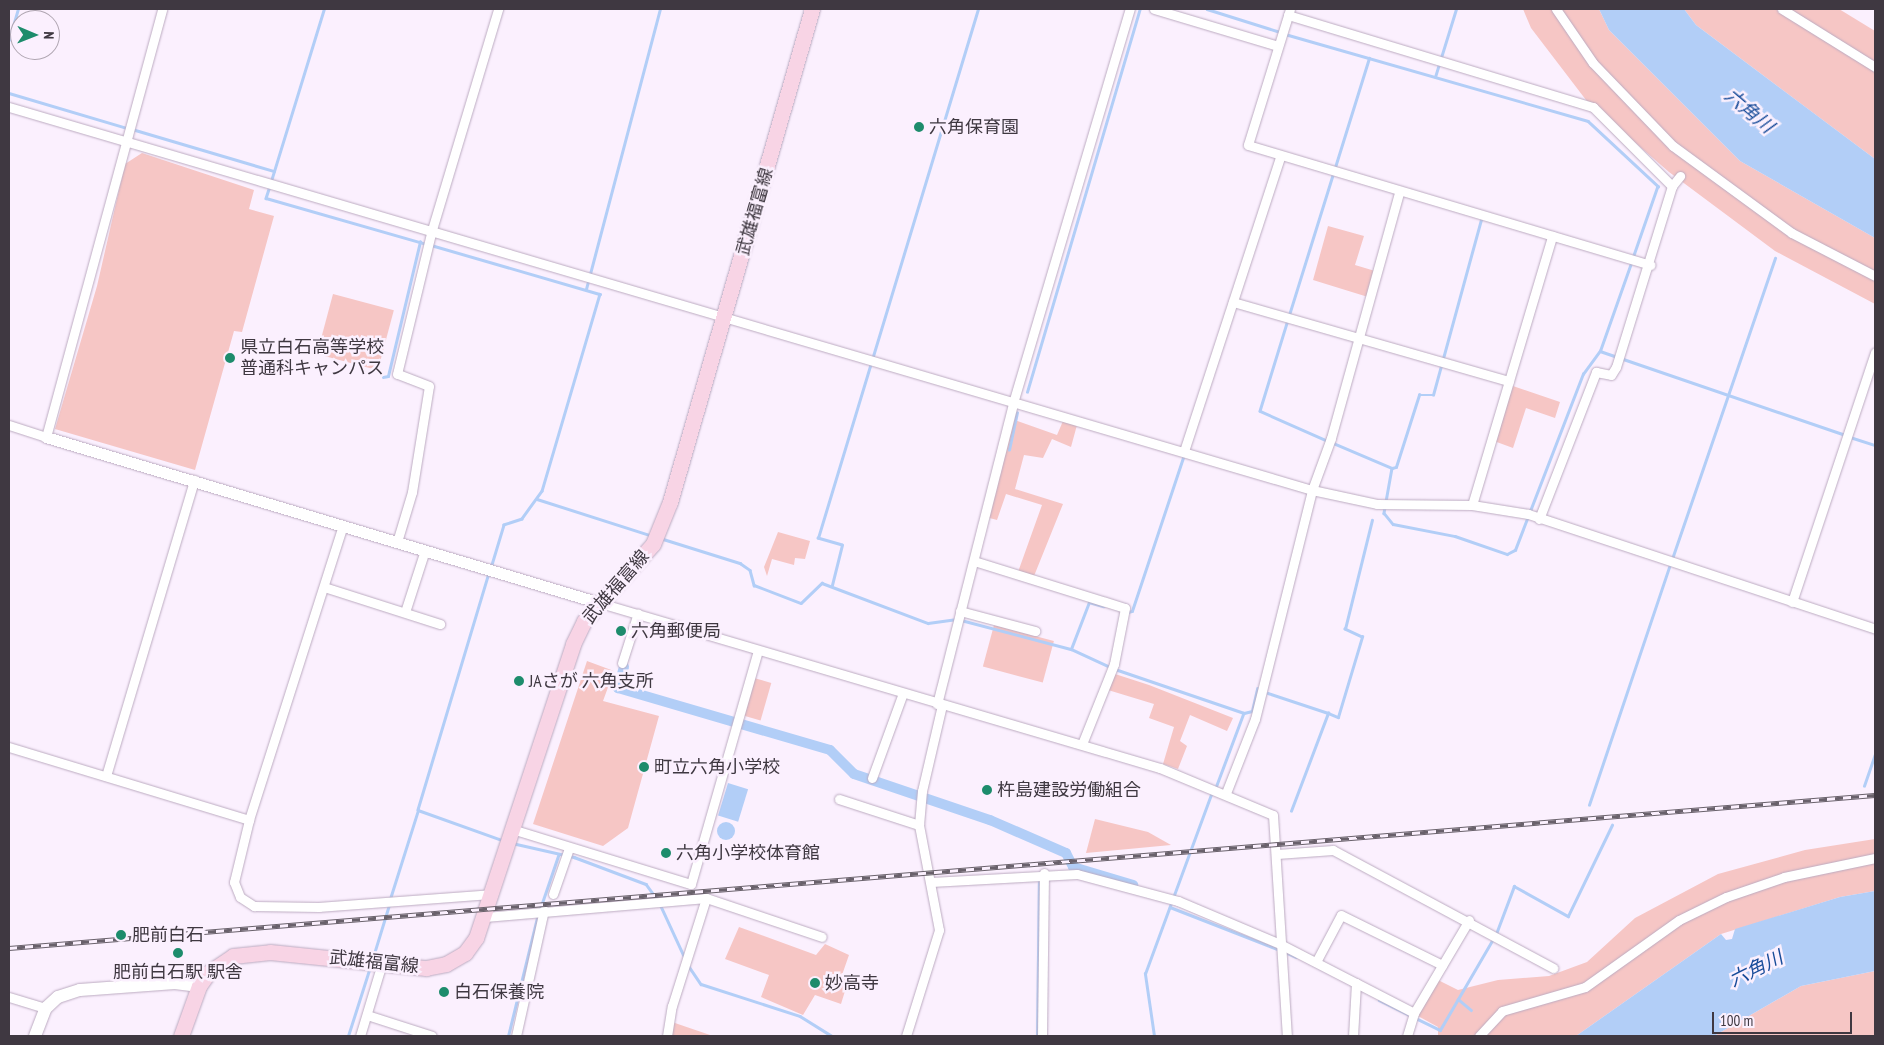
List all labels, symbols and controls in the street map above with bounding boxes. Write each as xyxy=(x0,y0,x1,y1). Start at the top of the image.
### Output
north arrow xyxy=(10,10,60,60)
text: N xyxy=(40,31,58,39)
water label: 六角川 xyxy=(1720,84,1778,138)
place label: 六角保育園 xyxy=(929,116,1019,138)
marker: 六角保育園 xyxy=(913,121,925,133)
street label: 武雄福富線 xyxy=(732,166,778,258)
place label: 県立白石高等学校 普通科キャンパス xyxy=(240,337,384,379)
marker: 県立白石高等学校 普通科キャンパス xyxy=(224,352,236,364)
street label: 武雄福富線 xyxy=(578,546,654,628)
place label: 六角郵便局 xyxy=(631,620,721,642)
marker: 六角郵便局 xyxy=(615,625,627,637)
place label: JAさが 六角支所 xyxy=(529,670,654,692)
marker: JAさが 六角支所 xyxy=(513,675,525,687)
place label: 町立六角小学校 xyxy=(654,756,780,778)
marker: 町立六角小学校 xyxy=(638,761,650,773)
place label: 杵島建設労働組合 xyxy=(997,779,1141,801)
marker: 杵島建設労働組合 xyxy=(981,784,993,796)
place label: 六角小学校体育館 xyxy=(676,842,820,864)
marker: 六角小学校体育館 xyxy=(660,847,672,859)
place label: 肥前白石 xyxy=(132,924,204,946)
marker: 肥前白石 xyxy=(114,928,128,942)
water label: 六角川 xyxy=(1725,946,1787,992)
marker: 肥前白石駅 駅舎 xyxy=(172,947,184,959)
street label: 武雄福富線 xyxy=(328,947,420,977)
place label: 肥前白石駅 駅舎 xyxy=(113,961,243,983)
place label: 妙高寺 xyxy=(825,972,879,994)
marker: 妙高寺 xyxy=(809,977,821,989)
place label: 白石保養院 xyxy=(454,981,544,1003)
marker: 白石保養院 xyxy=(438,986,450,998)
scale bar xyxy=(1714,1002,1854,1034)
text: 100 m xyxy=(1720,1011,1753,1030)

